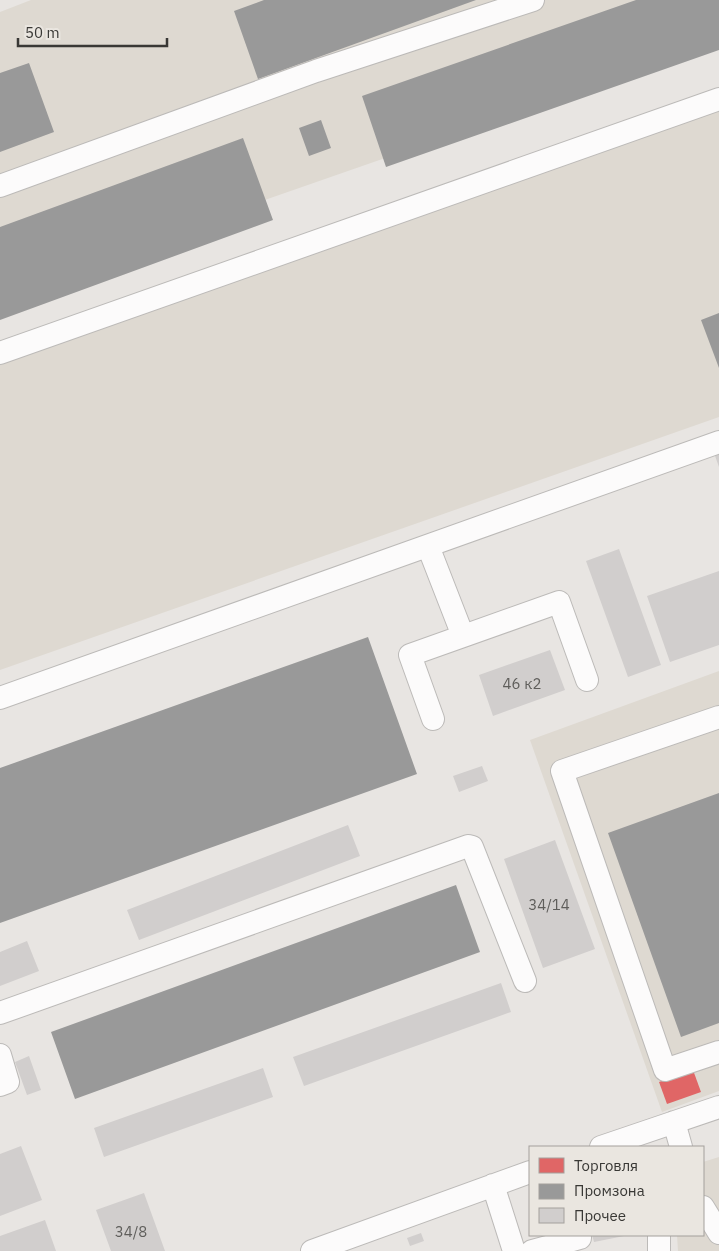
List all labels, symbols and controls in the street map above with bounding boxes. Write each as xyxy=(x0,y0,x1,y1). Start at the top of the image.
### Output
scale bar xyxy=(18,15,166,47)
text: 50 m xyxy=(25,23,60,42)
house number: 46 к2 xyxy=(503,674,541,693)
house number: 34/14 xyxy=(528,895,570,914)
legend xyxy=(529,1146,704,1236)
text: Торговля xyxy=(574,1156,638,1175)
text: Промзона xyxy=(574,1181,645,1200)
text: Прочее xyxy=(574,1206,626,1225)
house number: 34/8 xyxy=(115,1222,147,1241)

